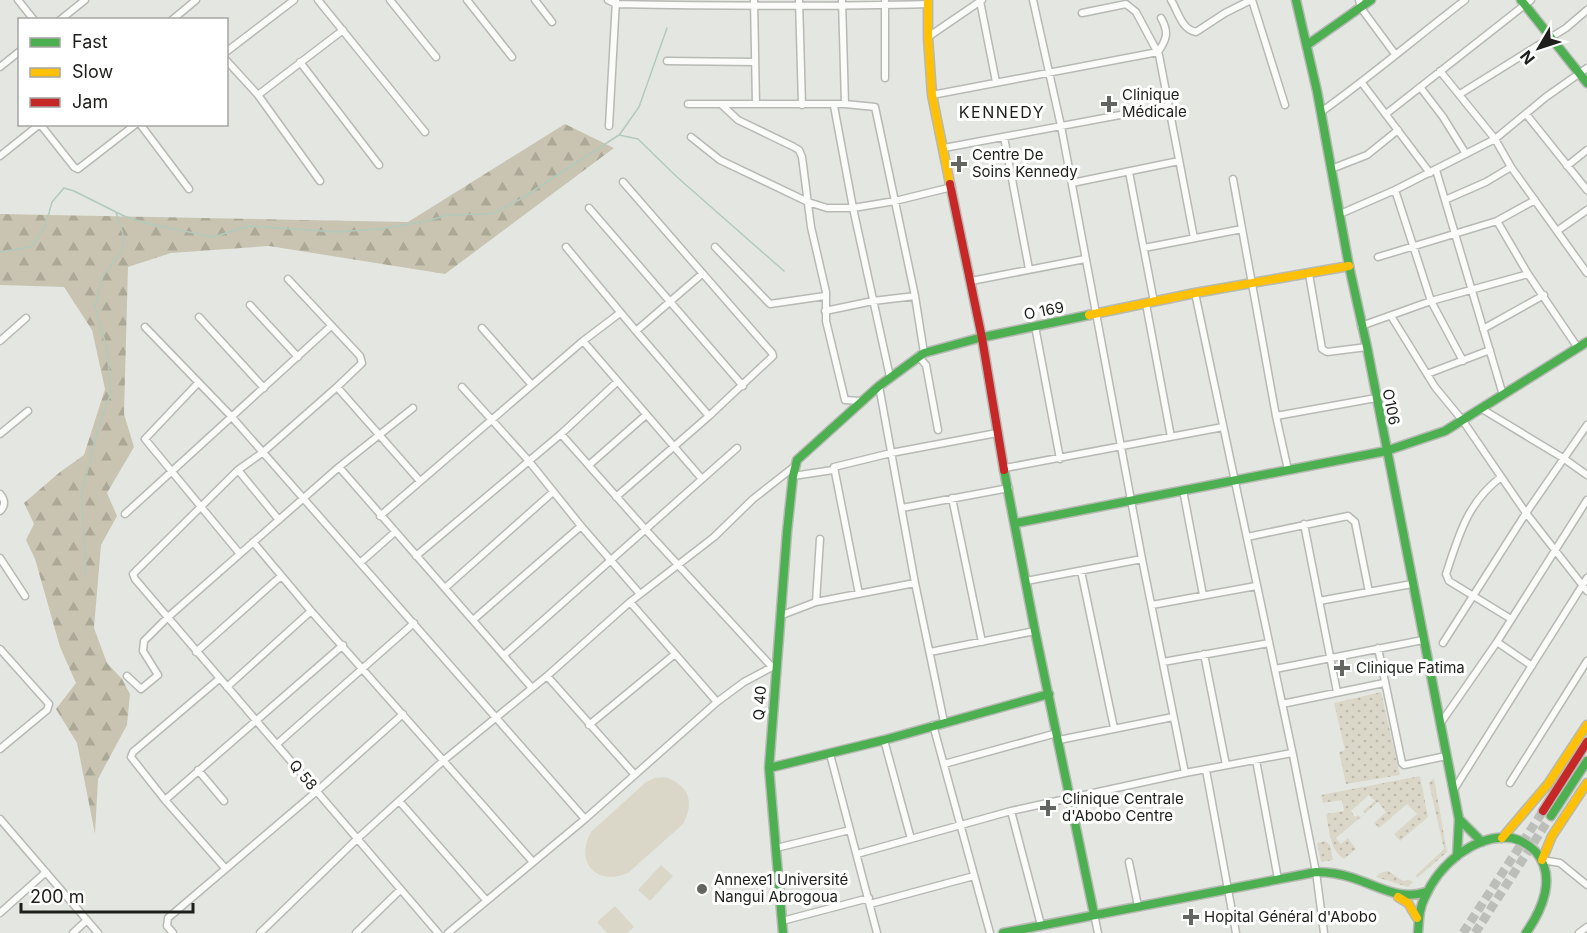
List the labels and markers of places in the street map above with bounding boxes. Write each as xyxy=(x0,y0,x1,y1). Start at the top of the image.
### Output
place label: Clinique Médicale xyxy=(1122,85,1187,121)
marker: Clinique Médicale xyxy=(1100,95,1118,113)
place label: Centre De Soins Kennedy xyxy=(972,145,1078,181)
marker: Centre De Soins Kennedy xyxy=(950,155,968,173)
place label: Clinique Fatima xyxy=(1356,658,1465,677)
marker: Clinique Fatima xyxy=(1333,659,1351,677)
place label: Clinique Centrale d'Abobo Centre xyxy=(1062,789,1184,825)
marker: Clinique Centrale d'Abobo Centre xyxy=(1039,799,1057,817)
place label: Annexe1 Université Nangui Abrogoua xyxy=(714,870,848,906)
marker: Annexe1 Université Nangui Abrogoua xyxy=(695,882,709,896)
place label: Hopital Général d'Abobo xyxy=(1204,907,1377,926)
marker: Hopital Général d'Abobo xyxy=(1182,908,1200,926)

